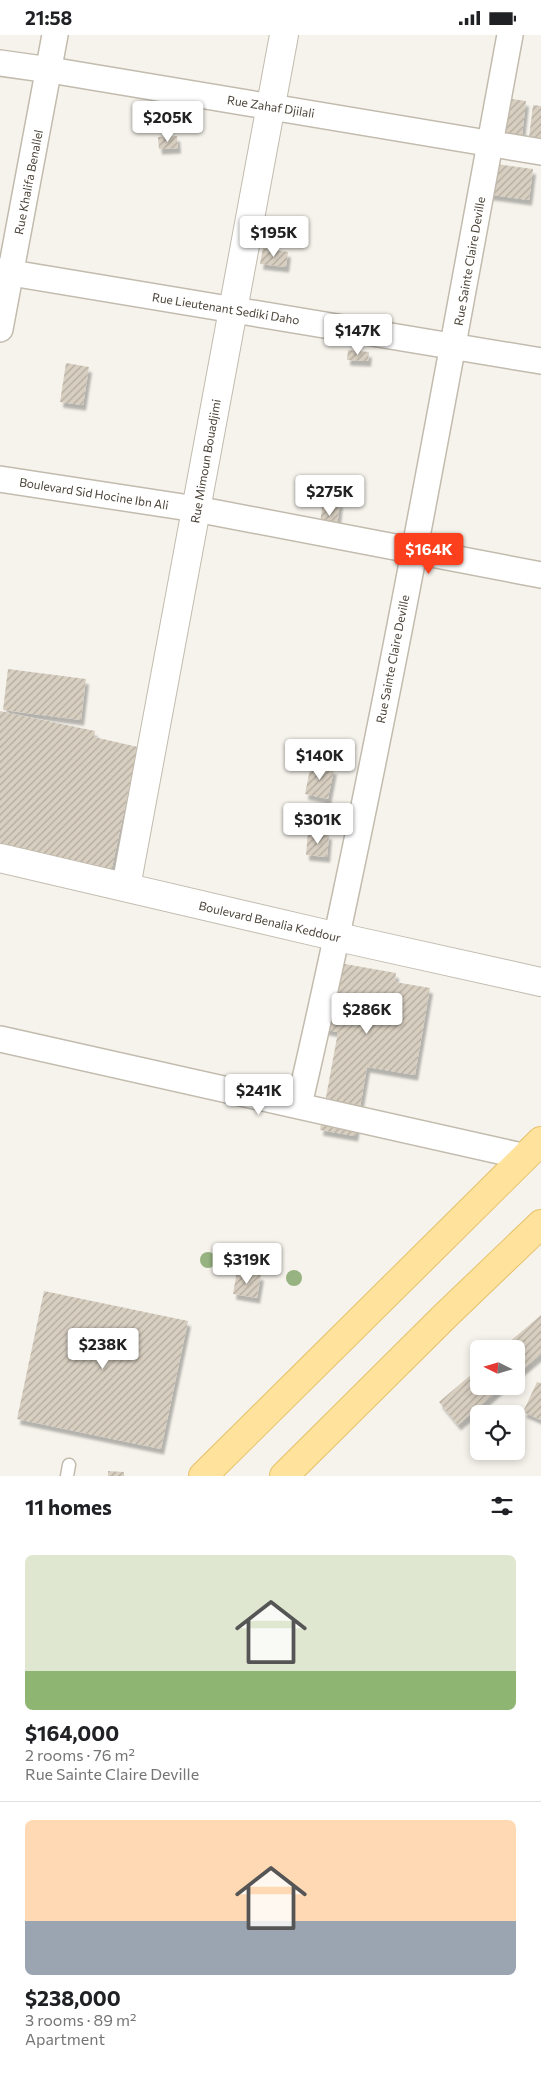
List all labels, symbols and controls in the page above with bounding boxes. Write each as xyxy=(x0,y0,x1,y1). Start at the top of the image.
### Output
text: 21:58 xyxy=(25,6,72,29)
street label: Rue Zahaf Djilali xyxy=(226,92,316,120)
pin: $205K xyxy=(133,101,203,143)
text: $205K xyxy=(143,107,193,126)
street label: Rue Khalifa Benallel xyxy=(11,128,45,236)
street label: Rue Sainte Claire Deville xyxy=(451,195,487,327)
pin: $195K xyxy=(239,215,309,258)
text: $195K xyxy=(251,222,297,241)
street label: Rue Lieutenant Sediki Daho xyxy=(151,289,301,327)
pin: $147K xyxy=(323,313,393,356)
text: $147K xyxy=(335,320,381,339)
street label: Rue Mimoun Bouadjimi xyxy=(187,398,223,524)
street label: Boulevard Sid Hocine Ibn Ali xyxy=(18,474,170,512)
pin: $275K xyxy=(295,475,365,517)
text: $275K xyxy=(306,481,354,500)
pin: $164K xyxy=(394,533,464,575)
text: $164K xyxy=(405,539,453,558)
street label: Rue Sainte Claire Deville xyxy=(373,594,411,724)
pin: $140K xyxy=(285,739,355,781)
text: $140K xyxy=(296,745,344,764)
pin: $301K xyxy=(283,803,353,845)
text: $301K xyxy=(294,809,342,828)
street label: Boulevard Benalia Keddour xyxy=(198,898,343,944)
pin: $286K xyxy=(332,993,402,1035)
text: $286K xyxy=(342,999,392,1018)
pin: $241K xyxy=(224,1073,294,1116)
text: $241K xyxy=(236,1080,282,1099)
pin: $319K xyxy=(212,1243,282,1285)
text: $319K xyxy=(224,1249,270,1268)
pin: $238K xyxy=(68,1327,138,1370)
text: $238K xyxy=(79,1334,127,1353)
north arrow xyxy=(470,1340,525,1395)
map controls xyxy=(470,1340,525,1460)
button: locate xyxy=(470,1405,525,1460)
icon: filters xyxy=(488,1492,516,1520)
text: 11 homes xyxy=(25,1494,112,1519)
icon: home xyxy=(226,1587,316,1677)
text: $164,000 xyxy=(25,1720,119,1745)
text: 2 rooms · 76 m² xyxy=(25,1745,135,1764)
text: Rue Sainte Claire Deville xyxy=(25,1764,199,1783)
icon: home xyxy=(226,1853,316,1943)
text: $238,000 xyxy=(25,1985,121,2010)
text: 3 rooms · 89 m² xyxy=(25,2010,136,2029)
text: Apartment xyxy=(25,2029,105,2048)

